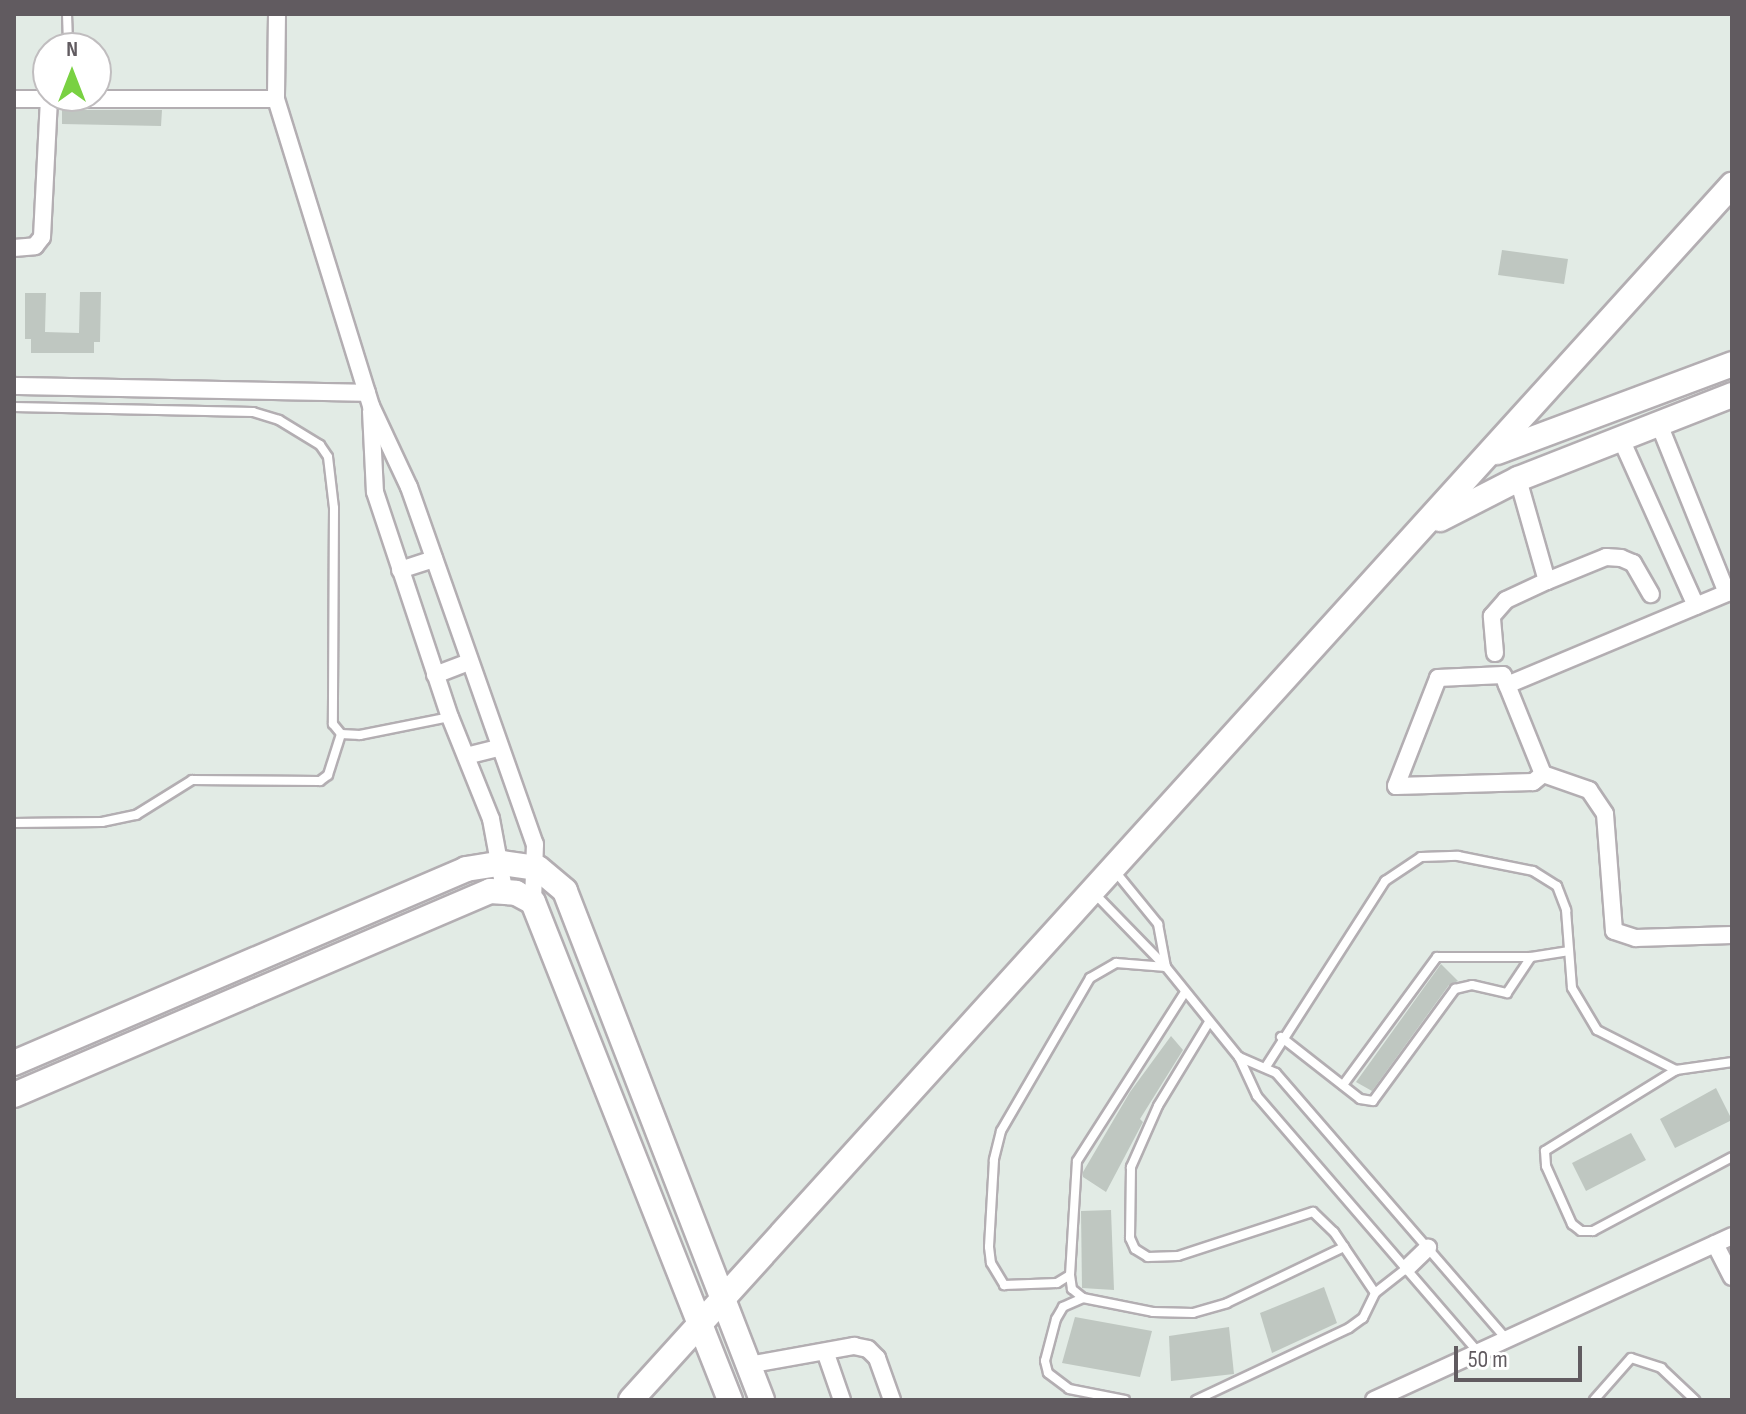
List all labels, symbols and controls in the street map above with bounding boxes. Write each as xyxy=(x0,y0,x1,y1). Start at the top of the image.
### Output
north arrow xyxy=(32,32,112,112)
text: N xyxy=(66,36,78,63)
scale bar xyxy=(1458,1330,1586,1380)
text: 50 m xyxy=(1468,1345,1508,1374)

